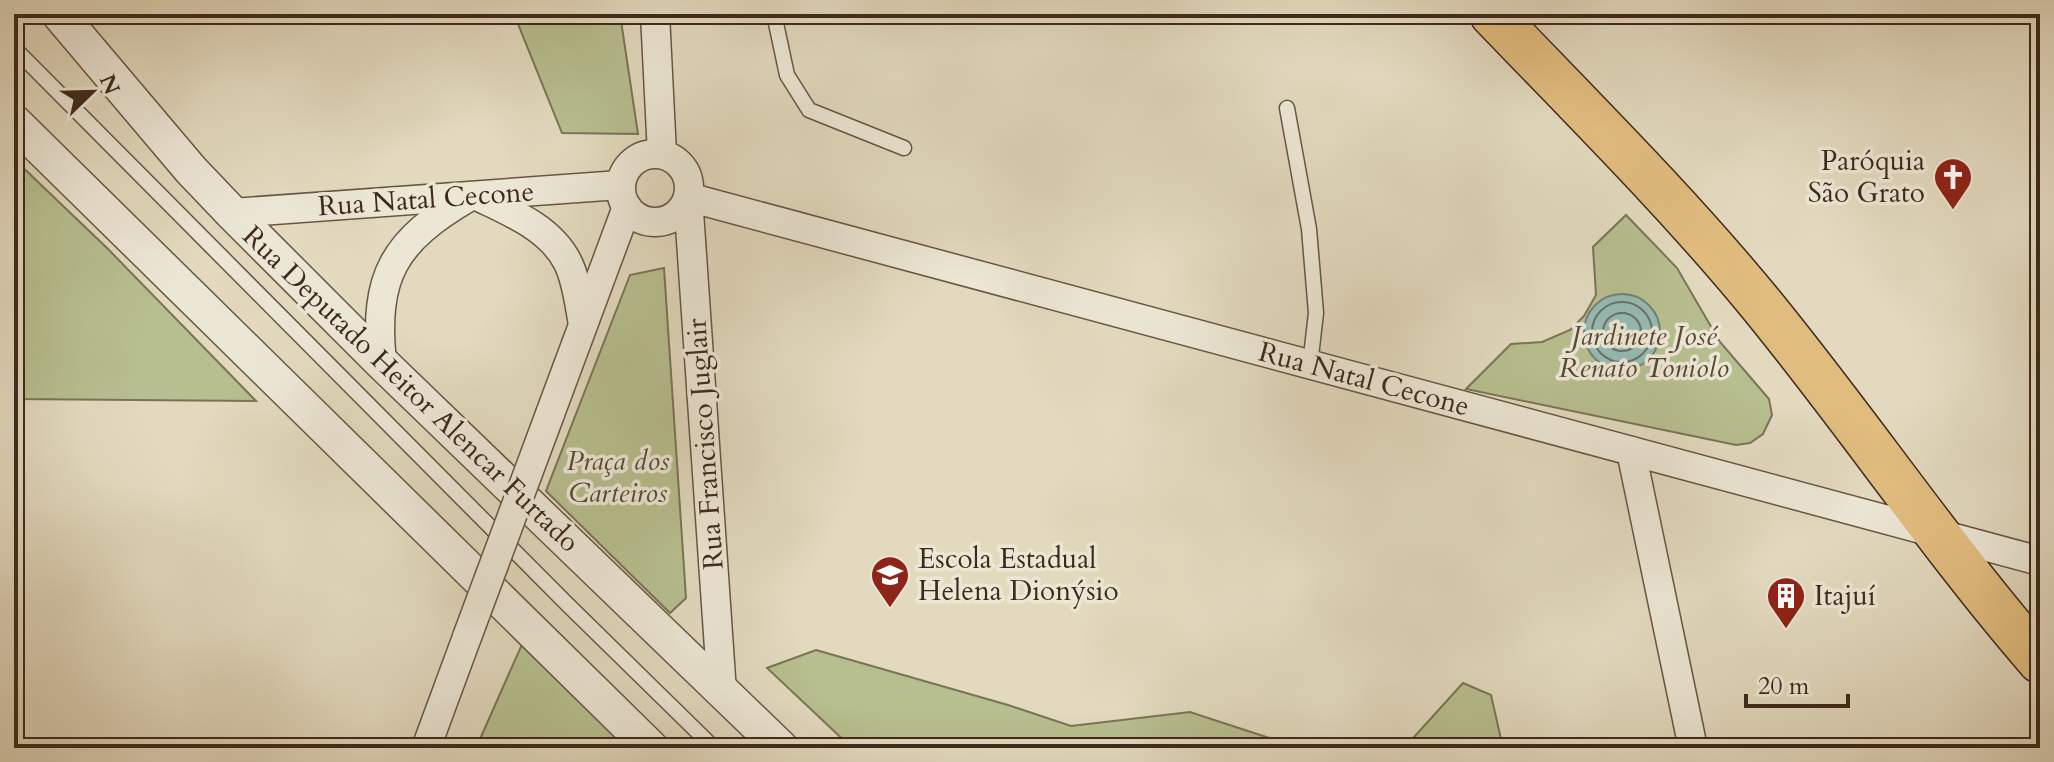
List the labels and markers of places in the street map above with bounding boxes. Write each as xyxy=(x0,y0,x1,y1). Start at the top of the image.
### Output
place label: Paróquia São Grato xyxy=(1808,142,1925,212)
church icon: Paróquia São Grato xyxy=(1932,156,1974,211)
place label: Escola Estadual Helena Dionýsio xyxy=(918,540,1119,610)
school or university icon: Escola Estadual Helena Dionýsio xyxy=(869,554,911,609)
building icon: Itajuí xyxy=(1765,575,1807,630)
place label: Itajuí xyxy=(1814,577,1876,615)

